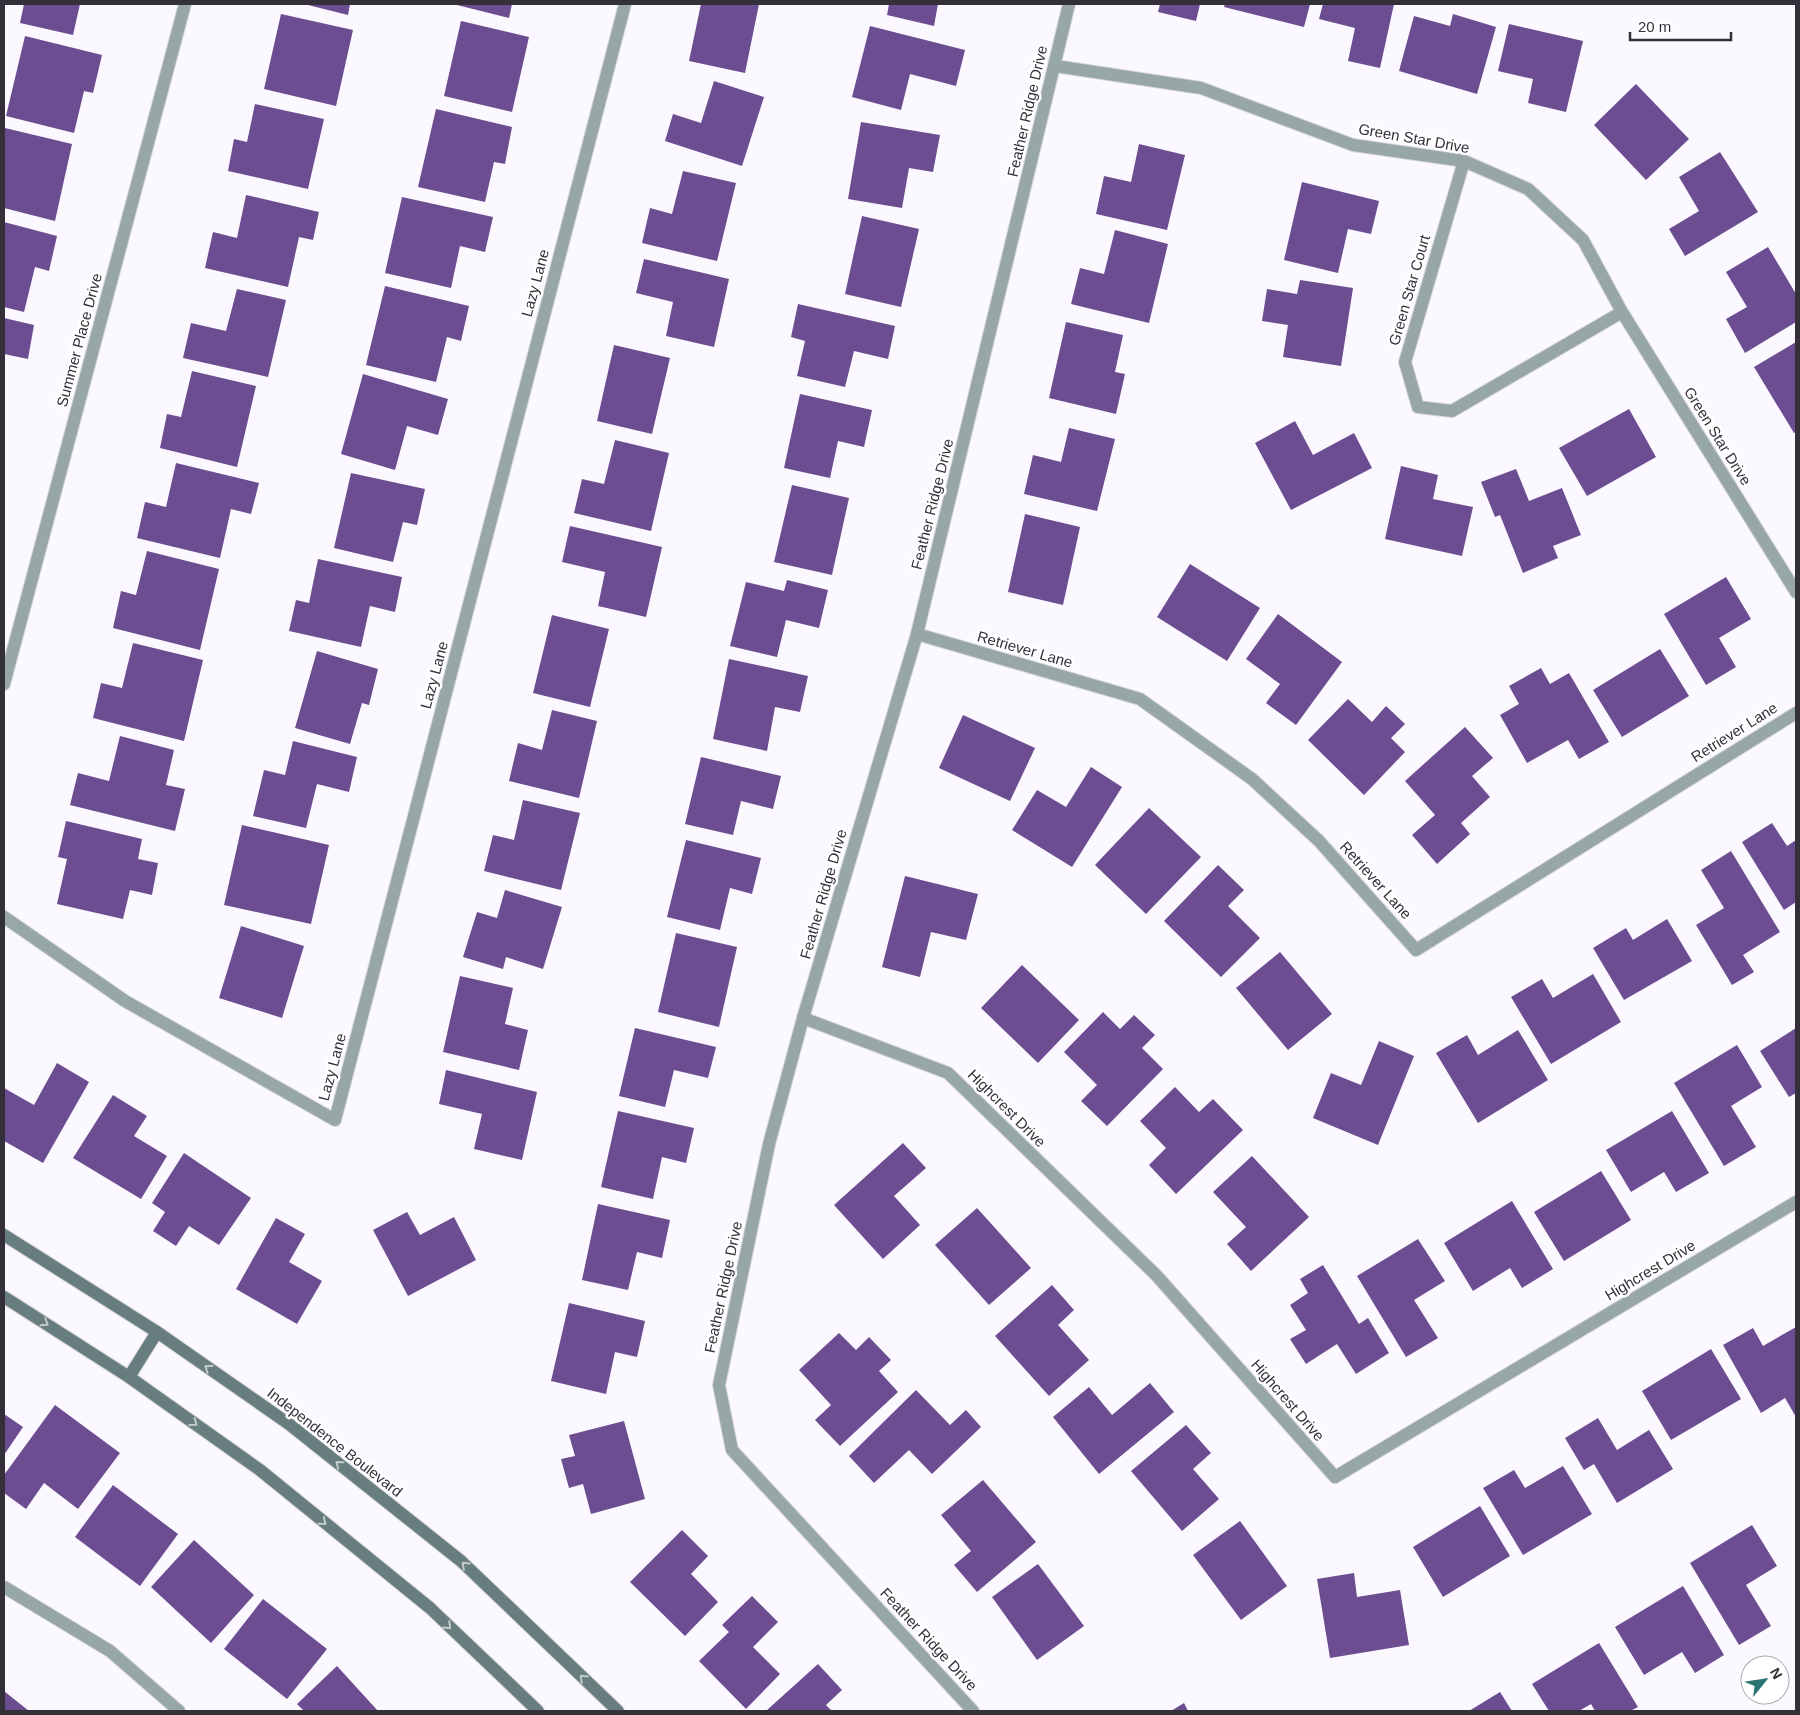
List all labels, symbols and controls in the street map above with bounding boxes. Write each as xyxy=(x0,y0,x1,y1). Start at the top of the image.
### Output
scale bar xyxy=(1630,10,1731,42)
text: 20 m xyxy=(1638,18,1671,35)
street label: Feather Ridge Drive xyxy=(1004,44,1050,178)
street label: Green Star Drive xyxy=(1357,120,1471,156)
street label: Green Star Court xyxy=(1385,232,1433,347)
street label: Lazy Lane xyxy=(518,247,552,319)
street label: Summer Place Drive xyxy=(53,271,105,409)
street label: Green Star Drive xyxy=(1681,384,1755,488)
street label: Feather Ridge Drive xyxy=(908,437,956,571)
street label: Retriever Lane xyxy=(975,627,1075,671)
street label: Lazy Lane xyxy=(417,639,451,711)
street label: Retriever Lane xyxy=(1688,699,1780,765)
street label: Feather Ridge Drive xyxy=(796,827,850,961)
street label: Retriever Lane xyxy=(1337,838,1415,922)
street label: Lazy Lane xyxy=(315,1031,349,1103)
street label: Highcrest Drive xyxy=(965,1066,1049,1150)
street label: Feather Ridge Drive xyxy=(701,1220,745,1354)
street label: Highcrest Drive xyxy=(1602,1236,1698,1304)
one-way arrow xyxy=(39,1317,48,1326)
street label: Highcrest Drive xyxy=(1248,1356,1328,1444)
one-way arrow xyxy=(204,1365,213,1374)
street label: Independence Boulevard xyxy=(264,1384,406,1500)
one-way arrow xyxy=(188,1418,197,1426)
one-way arrow xyxy=(336,1461,345,1469)
one-way arrow xyxy=(318,1516,327,1525)
one-way arrow xyxy=(462,1562,471,1571)
street label: Feather Ridge Drive xyxy=(877,1584,981,1694)
one-way arrow xyxy=(442,1620,451,1629)
north arrow xyxy=(1740,1655,1790,1705)
text: N xyxy=(1767,1665,1786,1682)
one-way arrow xyxy=(580,1675,589,1684)

